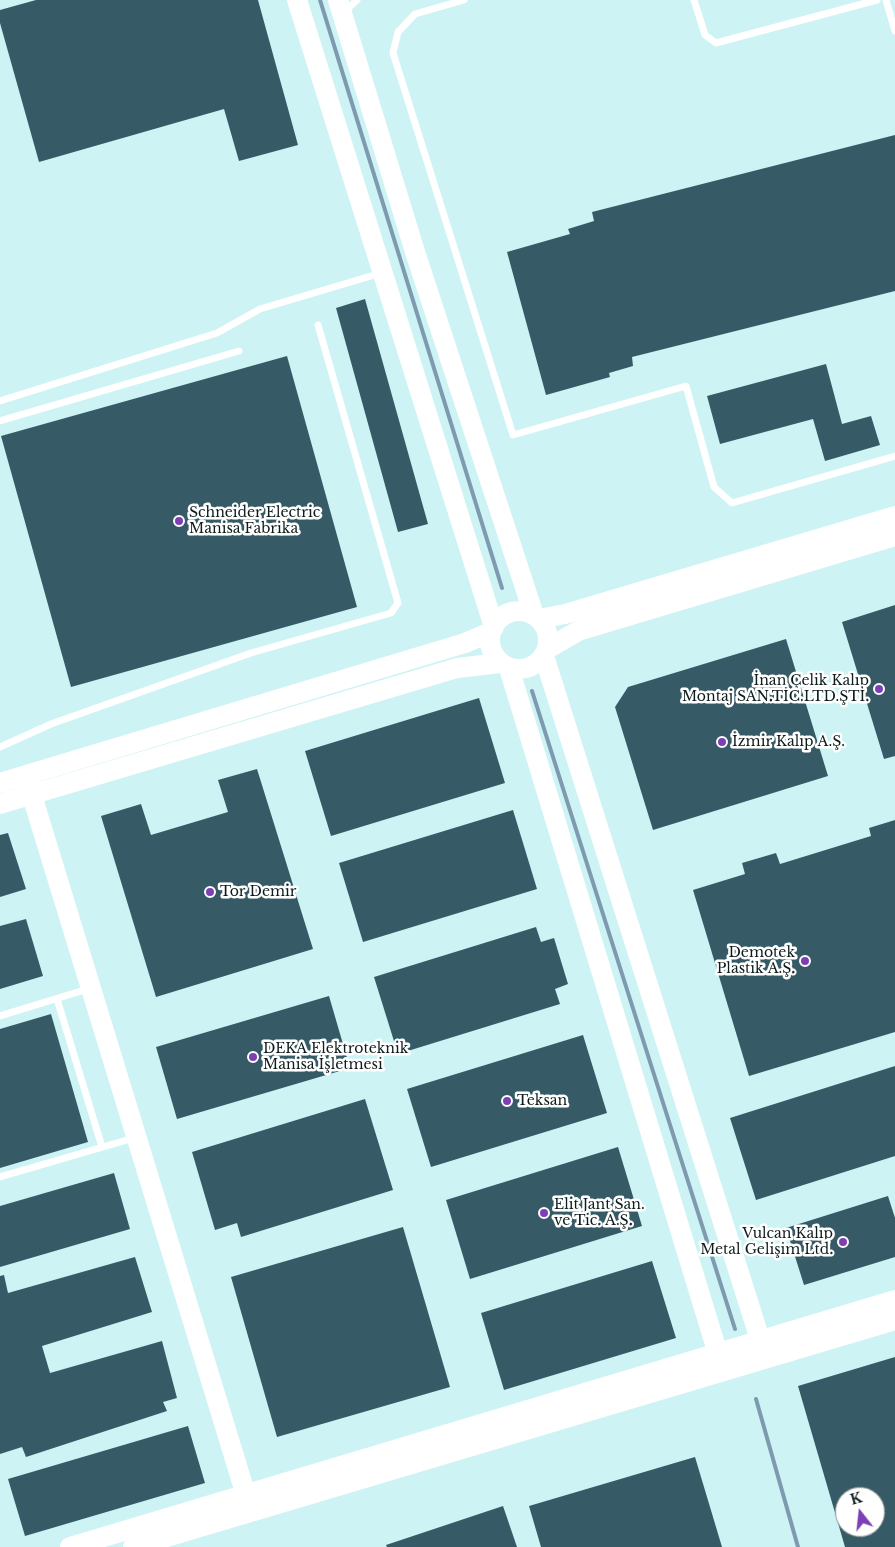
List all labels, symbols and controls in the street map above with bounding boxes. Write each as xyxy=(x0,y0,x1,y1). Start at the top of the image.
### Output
place label: Schneider Electric Manisa Fabrika xyxy=(189,505,320,538)
marker: Schneider Electric Manisa Fabrika xyxy=(173,515,185,527)
place label: İnan Çelik Kalıp Montaj SAN.TİC.LTD.ŞTİ. xyxy=(682,673,869,706)
marker: İnan Çelik Kalıp Montaj SAN.TİC.LTD.ŞTİ. xyxy=(873,683,885,695)
place label: İzmir Kalıp A.Ş. xyxy=(732,734,845,750)
marker: İzmir Kalıp A.Ş. xyxy=(716,736,728,748)
place label: Tor Demir xyxy=(220,884,296,900)
marker: Tor Demir xyxy=(204,886,216,898)
place label: Demotek Plastik A.Ş. xyxy=(717,945,795,978)
marker: Demotek Plastik A.Ş. xyxy=(799,955,811,967)
place label: DEKA Elektroteknik Manisa İşletmesi xyxy=(263,1041,408,1074)
marker: DEKA Elektroteknik Manisa İşletmesi xyxy=(247,1051,259,1063)
place label: Teksan xyxy=(517,1093,567,1109)
marker: Teksan xyxy=(501,1095,513,1107)
place label: Elit Jant San. ve Tic. A.Ş. xyxy=(554,1197,645,1230)
marker: Elit Jant San. ve Tic. A.Ş. xyxy=(538,1207,550,1219)
place label: Vulcan Kalıp Metal Gelişim Ltd. xyxy=(700,1226,833,1258)
marker: Vulcan Kalıp Metal Gelişim Ltd. xyxy=(837,1236,849,1248)
north arrow xyxy=(835,1487,885,1537)
text: K xyxy=(848,1488,864,1509)

